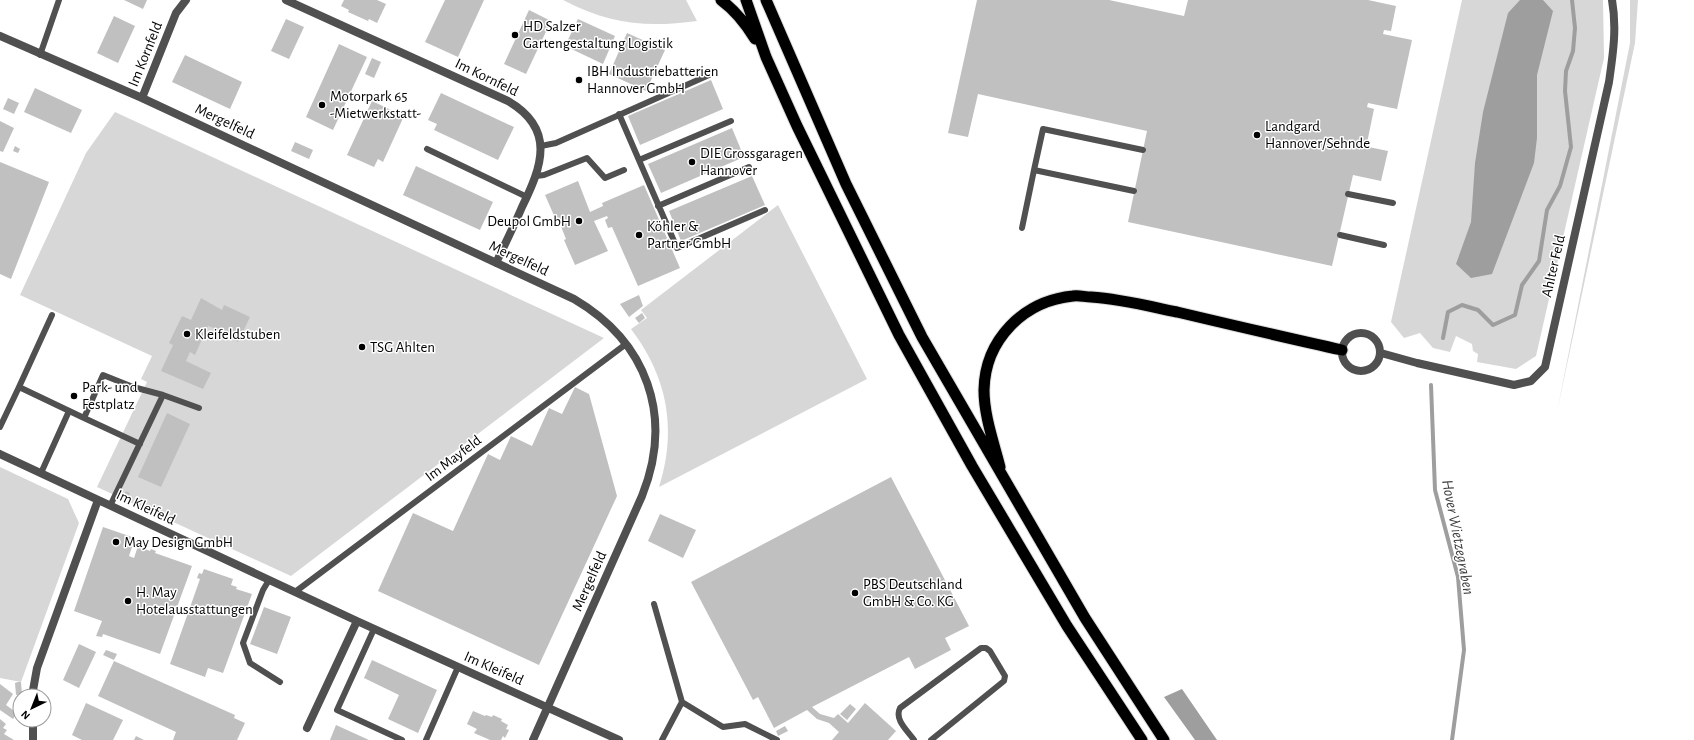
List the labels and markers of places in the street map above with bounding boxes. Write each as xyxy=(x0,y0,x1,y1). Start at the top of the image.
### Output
place label: HD Salzer Gartengestaltung Logistik xyxy=(523,19,673,51)
marker: HD Salzer Gartengestaltung Logistik xyxy=(510,30,520,40)
place label: IBH Industriebatterien Hannover GmbH xyxy=(587,64,719,96)
marker: IBH Industriebatterien Hannover GmbH xyxy=(574,75,584,85)
place label: Motorpark 65 -Mietwerkstatt- xyxy=(330,89,421,121)
marker: Motorpark 65 -Mietwerkstatt- xyxy=(317,100,327,110)
place label: Landgard Hannover/Sehnde xyxy=(1265,119,1370,151)
marker: Landgard Hannover/Sehnde xyxy=(1252,130,1262,140)
place label: DIE Grossgaragen Hannover xyxy=(700,146,803,178)
marker: DIE Grossgaragen Hannover xyxy=(687,157,697,167)
place label: Deupol GmbH xyxy=(487,214,571,229)
marker: Deupol GmbH xyxy=(574,216,584,226)
place label: Köhler & Partner GmbH xyxy=(647,219,731,251)
marker: Köhler & Partner GmbH xyxy=(634,230,644,240)
place label: Kleifeldstuben xyxy=(195,327,280,342)
marker: Kleifeldstuben xyxy=(182,329,192,339)
place label: TSG Ahlten xyxy=(370,340,435,355)
marker: TSG Ahlten xyxy=(357,342,367,352)
place label: Park- und Festplatz xyxy=(82,380,138,412)
marker: Park- und Festplatz xyxy=(69,391,79,401)
place label: May Design GmbH xyxy=(124,535,233,550)
marker: May Design GmbH xyxy=(111,537,121,547)
place label: PBS Deutschland GmbH & Co. KG xyxy=(863,577,963,609)
place label: H. May Hotelausstattungen xyxy=(136,585,253,617)
marker: PBS Deutschland GmbH & Co. KG xyxy=(850,588,860,598)
marker: H. May Hotelausstattungen xyxy=(123,596,133,606)

